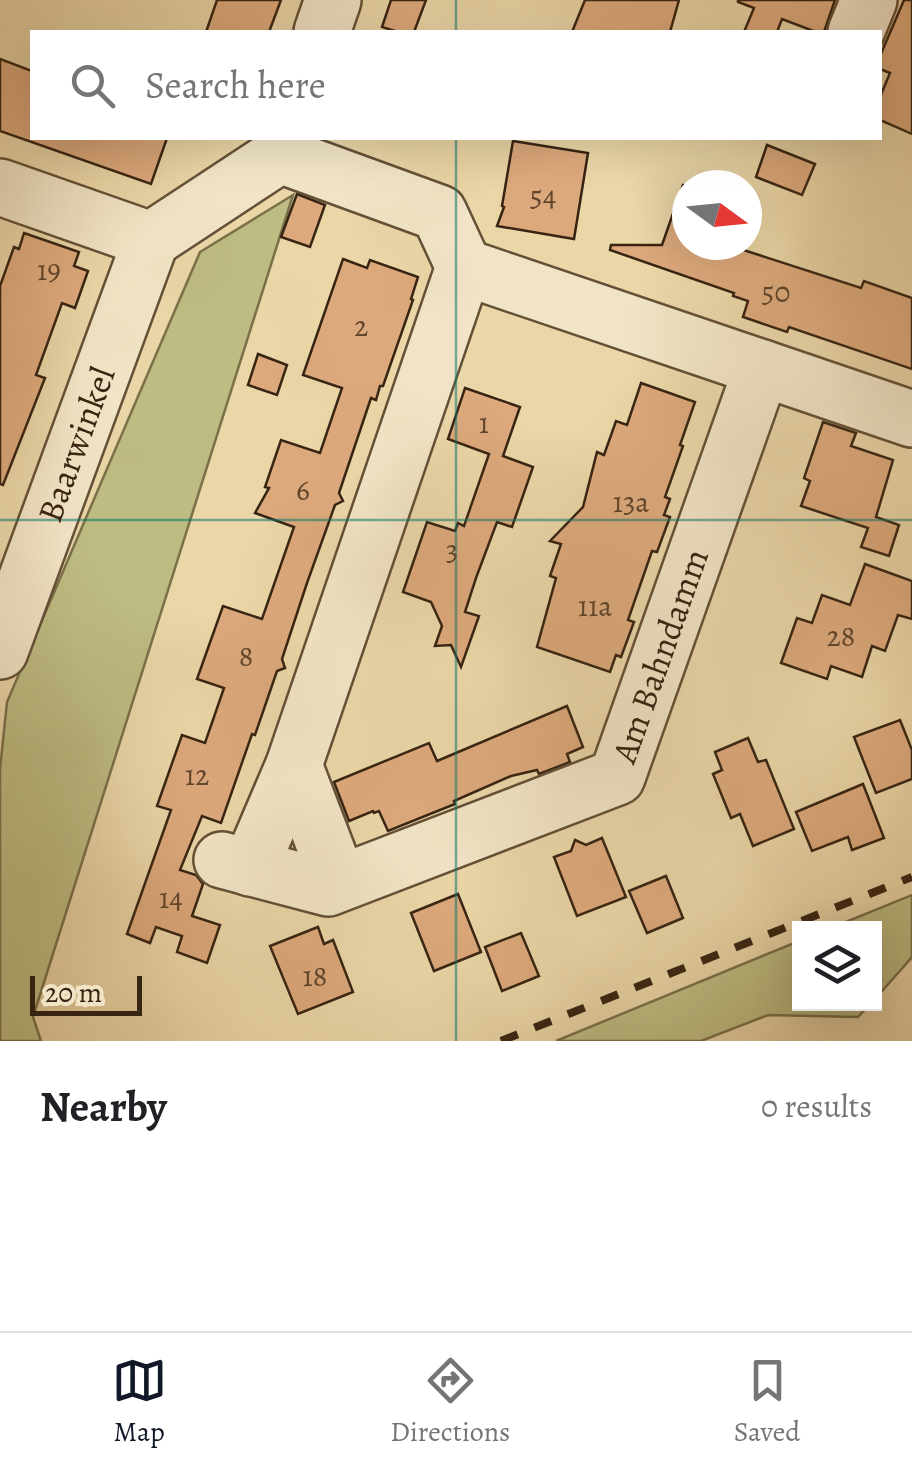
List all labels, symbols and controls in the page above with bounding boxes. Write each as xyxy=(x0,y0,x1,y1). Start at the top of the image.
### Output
search box xyxy=(30,30,882,140)
icon: search xyxy=(65,58,120,113)
text: Search here xyxy=(145,59,326,111)
north arrow xyxy=(672,170,762,260)
house number: 54 xyxy=(530,176,556,216)
house number: 19 xyxy=(37,250,61,290)
house number: 50 xyxy=(762,272,790,312)
house number: 2 xyxy=(354,306,368,346)
street label: Baarwinkel xyxy=(25,360,126,529)
house number: 1 xyxy=(479,403,489,443)
house number: 6 xyxy=(296,470,310,510)
house number: 13a xyxy=(613,482,649,522)
house number: 3 xyxy=(446,530,458,570)
street label: Am Bahndamm xyxy=(600,542,720,770)
house number: 11a xyxy=(578,586,612,626)
house number: 28 xyxy=(827,616,855,656)
house number: 8 xyxy=(239,636,253,676)
house number: 12 xyxy=(185,755,209,795)
house number: 14 xyxy=(159,878,183,918)
map controls xyxy=(792,921,882,1011)
button: layers xyxy=(792,921,882,1011)
house number: 18 xyxy=(303,956,327,996)
scale bar xyxy=(30,971,142,1016)
text: 20 m xyxy=(45,974,102,1012)
text: Nearby xyxy=(40,1078,167,1135)
text: 0 results xyxy=(761,1084,872,1128)
tab: Map xyxy=(112,1353,167,1451)
tab: Directions xyxy=(390,1353,510,1451)
tab: Saved xyxy=(734,1353,800,1451)

